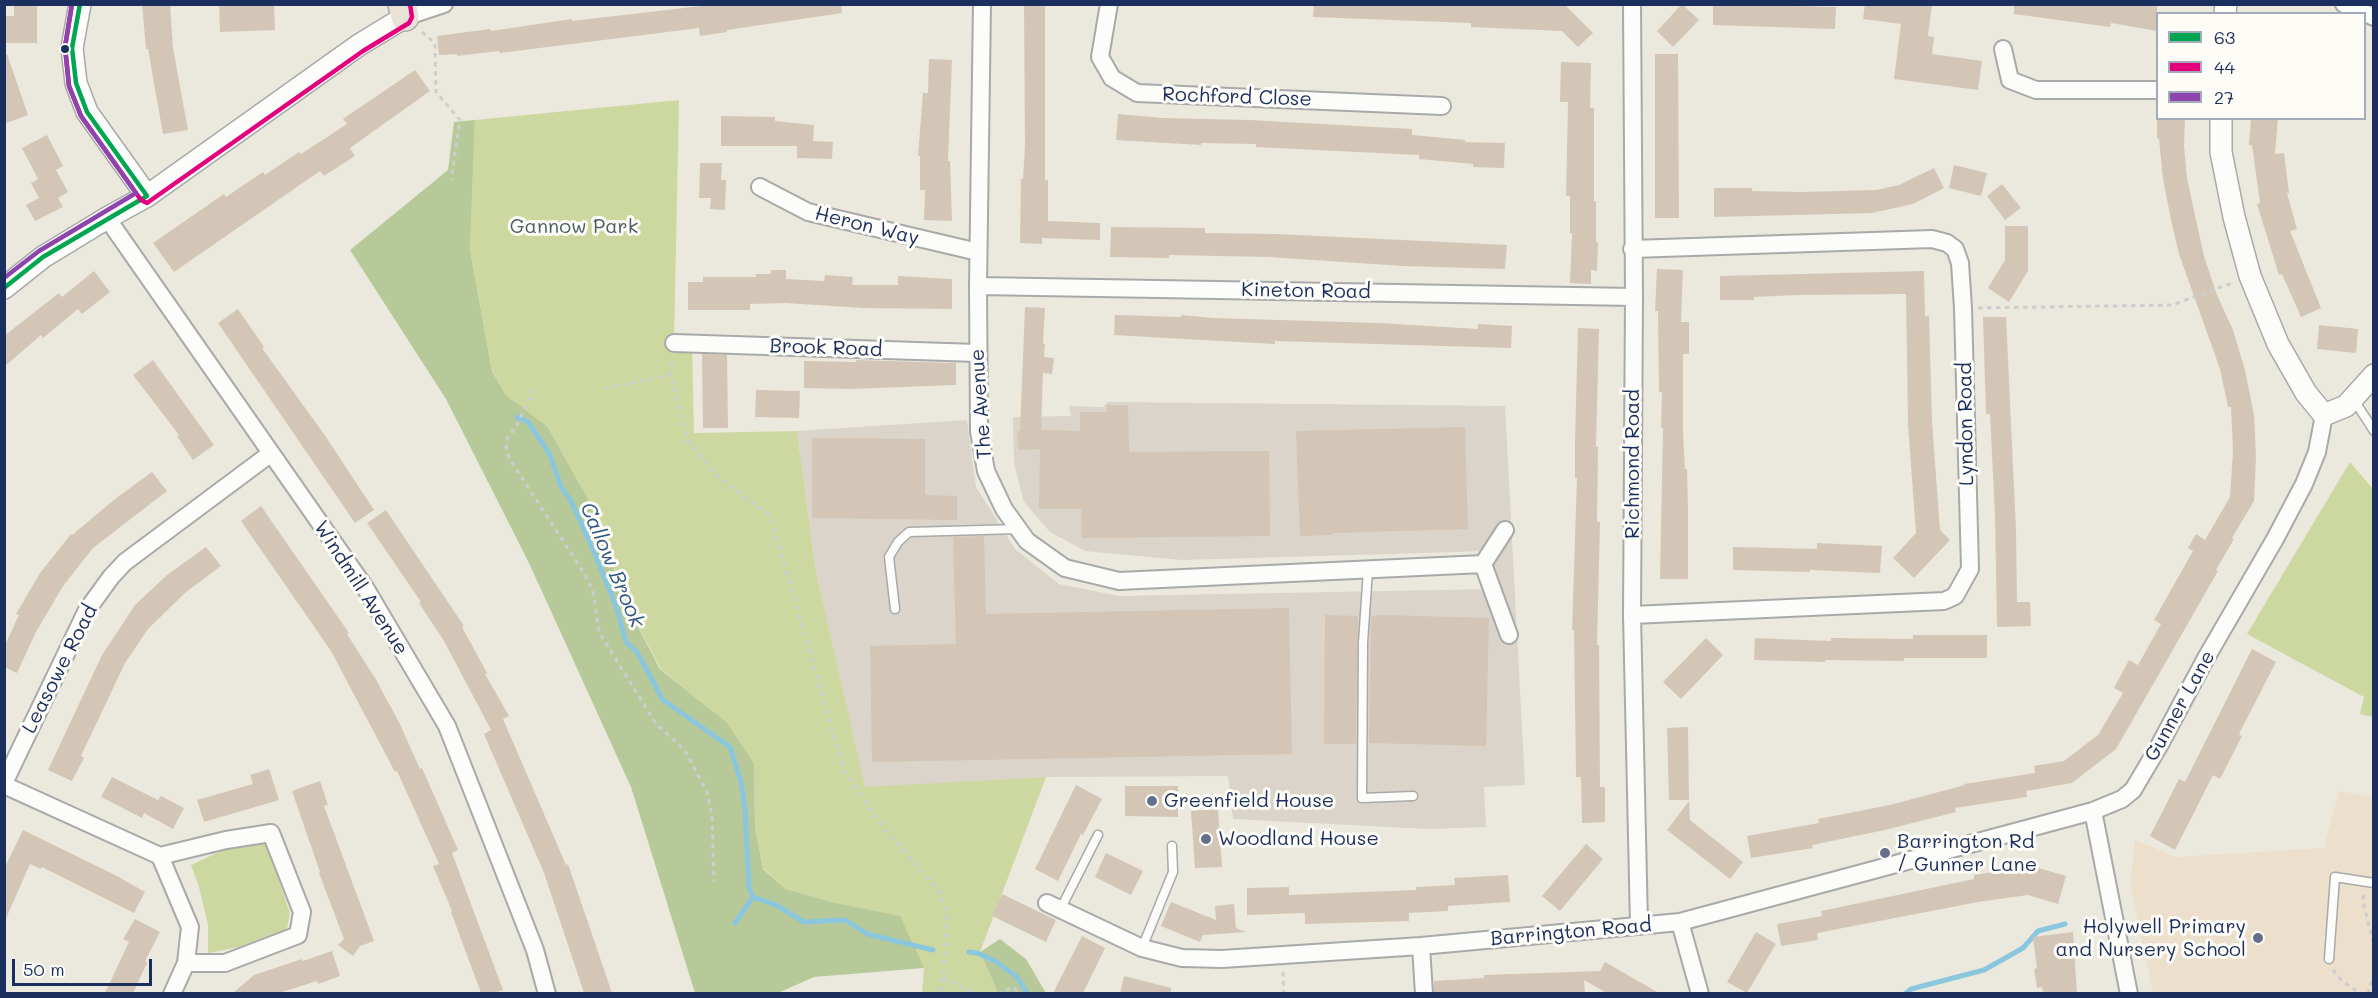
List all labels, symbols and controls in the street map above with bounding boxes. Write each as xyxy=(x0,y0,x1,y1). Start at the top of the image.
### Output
legend xyxy=(2156,12,2366,120)
text: 63 xyxy=(2214,25,2235,49)
unlabelled marker xyxy=(59,43,71,55)
text: 44 xyxy=(2214,55,2235,79)
street label: Rochford Close xyxy=(1162,82,1312,112)
text: 27 xyxy=(2214,85,2234,109)
street label: Heron Way xyxy=(812,201,922,251)
park label: Gannow Park xyxy=(510,215,638,239)
street label: Kineton Road xyxy=(1241,278,1371,304)
street label: Brook Road xyxy=(769,334,883,362)
street label: The Avenue xyxy=(965,348,997,460)
street label: Lyndon Road xyxy=(1953,362,1979,486)
street label: Richmond Road xyxy=(1621,389,1645,539)
water label: Callow Brook xyxy=(574,499,650,631)
street label: Windmill Avenue xyxy=(309,516,413,660)
street label: Leasowe Road xyxy=(17,601,103,737)
street label: Gunner Lane xyxy=(2140,646,2220,766)
place label: Greenfield House xyxy=(1164,789,1334,813)
marker: Greenfield House xyxy=(1145,794,1159,808)
place label: Woodland House xyxy=(1218,827,1379,851)
place label: Barrington Rd / Gunner Lane xyxy=(1897,830,2037,877)
marker: Woodland House xyxy=(1199,832,1213,846)
marker: Barrington Rd / Gunner Lane xyxy=(1878,846,1892,860)
street label: Barrington Road xyxy=(1489,913,1653,951)
place label: Holywell Primary and Nursery School xyxy=(2056,915,2246,962)
marker: Holywell Primary and Nursery School xyxy=(2251,931,2265,945)
scale bar xyxy=(15,947,154,985)
text: 50 m xyxy=(23,957,65,981)

